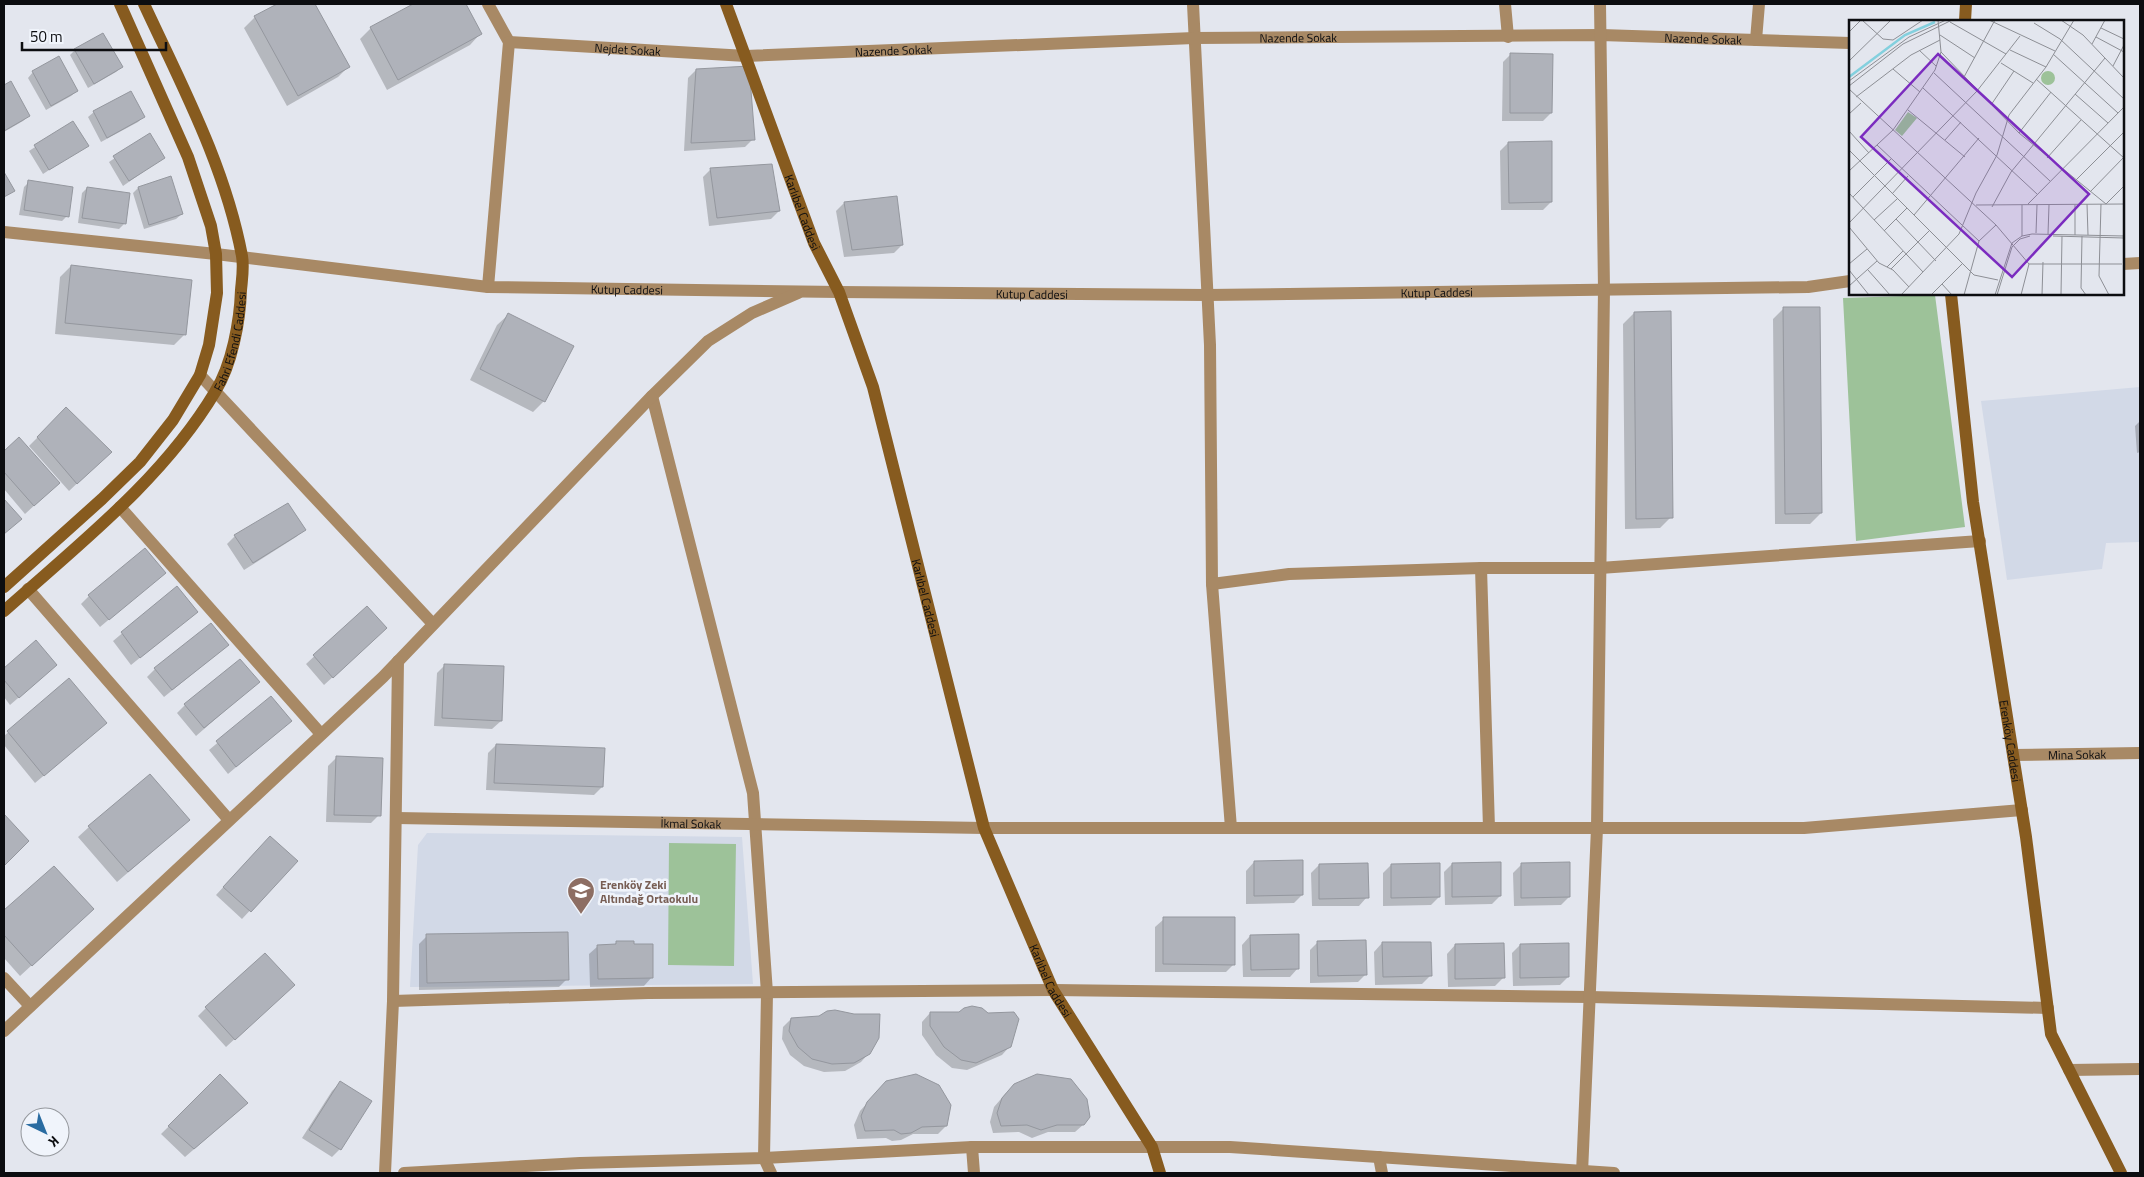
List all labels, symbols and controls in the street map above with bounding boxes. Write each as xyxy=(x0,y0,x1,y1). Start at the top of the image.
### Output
scale bar xyxy=(22,20,166,52)
inset map xyxy=(1849,20,2124,295)
text: 50 m xyxy=(30,25,63,48)
street label: Nazende Sokak xyxy=(1259,27,1337,47)
street label: Nazende Sokak xyxy=(1664,28,1742,49)
street label: Nejdet Sokak xyxy=(594,38,662,60)
street label: Nazende Sokak xyxy=(854,39,933,61)
street label: Karlıbel Caddesi xyxy=(780,172,826,254)
street label: Kutup Caddesi xyxy=(591,279,663,299)
street label: Kutup Caddesi xyxy=(1401,282,1473,302)
street label: Kutup Caddesi xyxy=(996,284,1068,303)
street label: Fahri Efendi Caddesi xyxy=(208,291,250,395)
street label: Karlıbel Caddesi xyxy=(907,557,945,639)
street label: Erenköy Caddesi xyxy=(1995,698,2027,783)
street label: Mina Sokak xyxy=(2048,744,2106,764)
street label: İkmal Sokak xyxy=(661,813,722,833)
place label: Erenköy Zeki Altındağ Ortaokulu xyxy=(600,875,698,908)
school or university icon: Erenköy Zeki Altındağ Ortaokulu xyxy=(566,876,596,915)
street label: Karlıbel Caddesi xyxy=(1025,941,1077,1021)
north arrow xyxy=(20,1107,70,1157)
text: K xyxy=(44,1131,64,1153)

